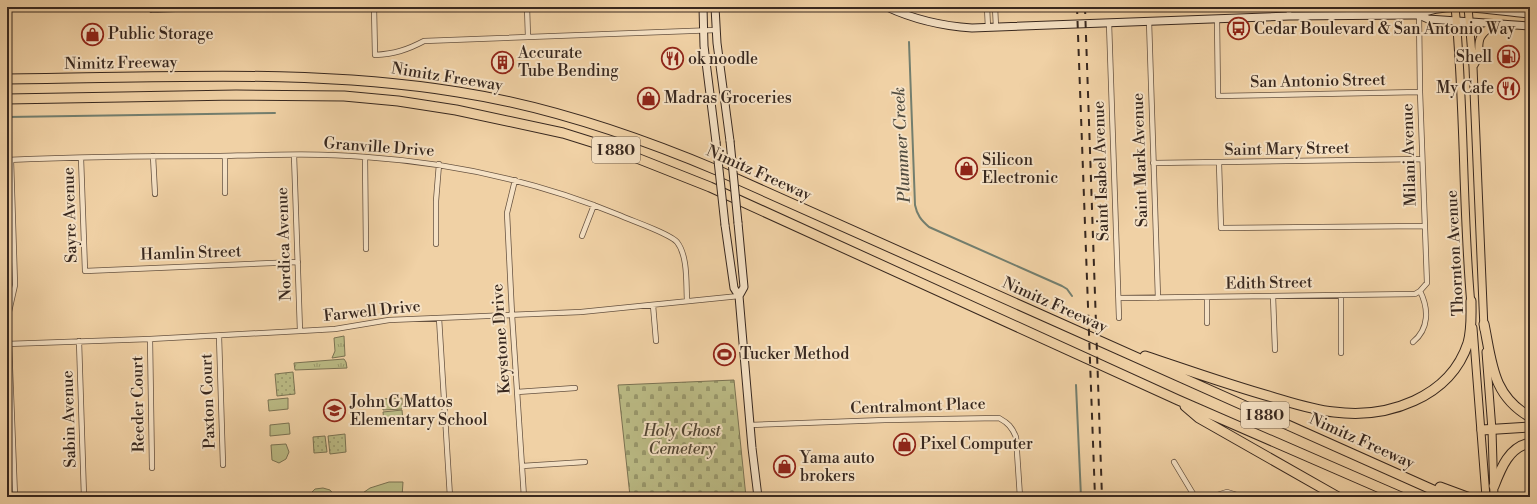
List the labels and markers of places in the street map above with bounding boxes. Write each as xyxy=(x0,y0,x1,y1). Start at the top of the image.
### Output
bus stop icon: Cedar Boulevard & San Antonio Way xyxy=(1226,16,1252,42)
place label: Cedar Boulevard & San Antonio Way xyxy=(1254,19,1515,39)
shop icon: Public Storage xyxy=(80,21,106,47)
place label: Public Storage xyxy=(108,24,213,44)
place label: Accurate Tube Bending xyxy=(517,43,619,81)
fuel station icon: Shell xyxy=(1495,44,1521,70)
restaurant icon: ok noodle xyxy=(660,46,686,72)
place label: Shell xyxy=(1456,47,1492,67)
building icon: Accurate Tube Bending xyxy=(489,49,515,75)
place label: ok noodle xyxy=(688,49,758,69)
restaurant icon: My Cafe xyxy=(1496,75,1522,101)
place label: My Cafe xyxy=(1436,78,1494,98)
shop icon: Madras Groceries xyxy=(635,85,661,111)
place label: Madras Groceries xyxy=(664,88,792,108)
place label: Silicon Electronic xyxy=(982,150,1058,188)
shop icon: Silicon Electronic xyxy=(954,156,980,182)
sports icon: Tucker Method xyxy=(711,341,737,367)
place label: Tucker Method xyxy=(740,344,849,364)
place label: John G Mattos Elementary School xyxy=(349,392,488,430)
school or university icon: John G Mattos Elementary School xyxy=(322,398,348,424)
shop icon: Pixel Computer xyxy=(892,431,918,457)
place label: Pixel Computer xyxy=(920,434,1033,454)
place label: Yama auto brokers xyxy=(799,448,875,486)
shop icon: Yama auto brokers xyxy=(772,454,798,480)

